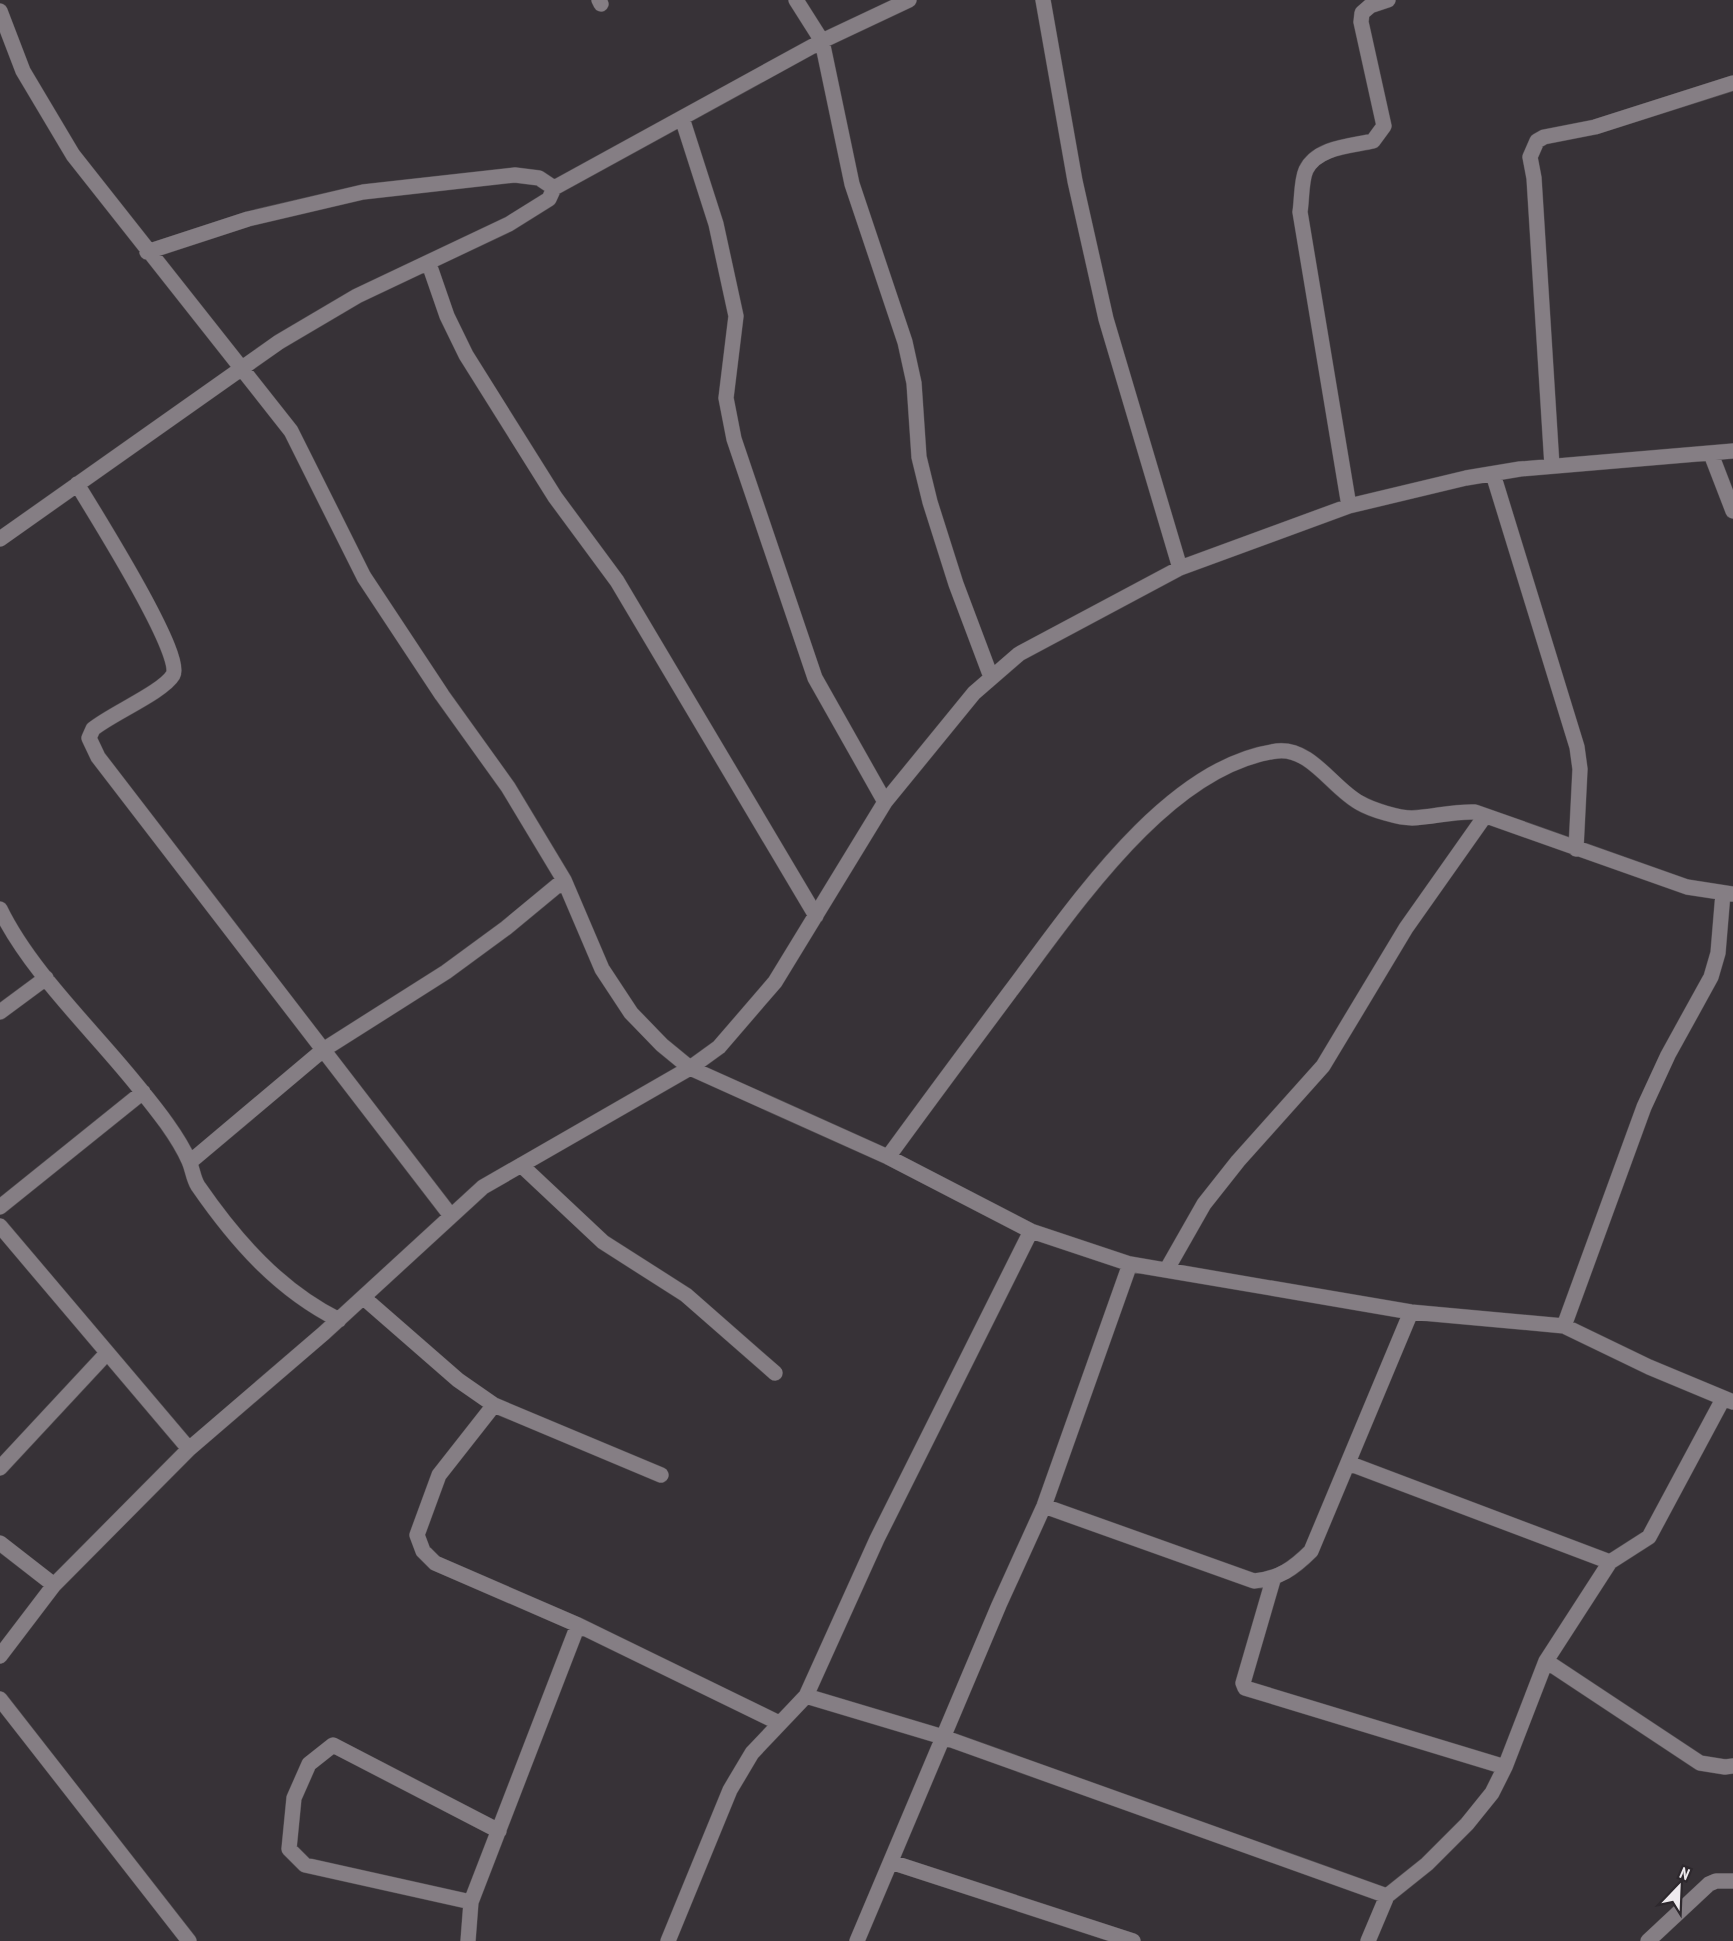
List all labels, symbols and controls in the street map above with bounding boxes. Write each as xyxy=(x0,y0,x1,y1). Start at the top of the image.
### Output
north arrow xyxy=(1649,1857,1709,1917)
text: N xyxy=(1677,1862,1693,1884)

